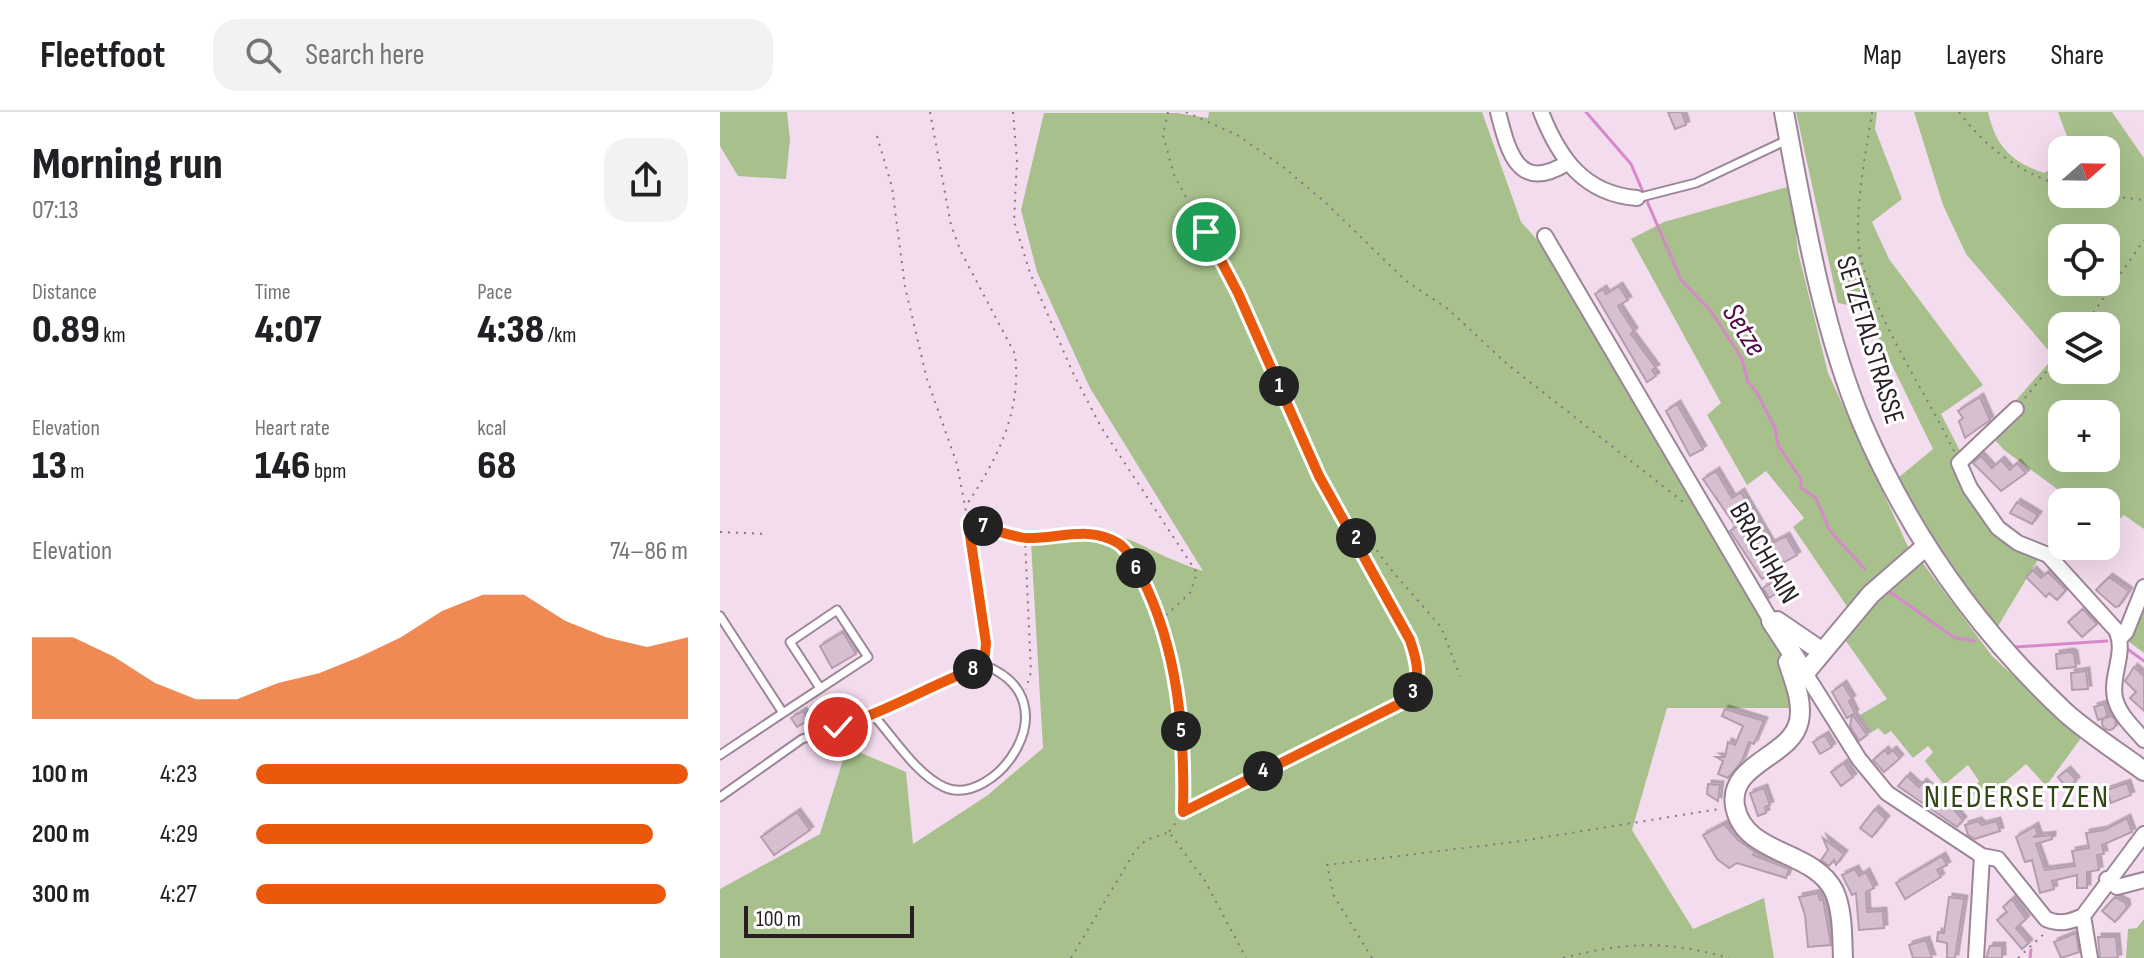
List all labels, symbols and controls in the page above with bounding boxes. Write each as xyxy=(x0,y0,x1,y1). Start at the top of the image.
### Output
search box xyxy=(213,19,773,91)
text: Fleetfoot xyxy=(40,33,165,78)
icon: search xyxy=(241,33,285,77)
text: Search here xyxy=(305,37,425,73)
text: Map xyxy=(1863,39,1902,72)
text: Layers xyxy=(1946,39,2006,72)
text: Share xyxy=(2050,39,2104,72)
north arrow xyxy=(2048,136,2120,208)
map controls xyxy=(2048,136,2120,560)
text: Morning run xyxy=(32,138,223,191)
button: share xyxy=(604,138,688,222)
text: 07:13 xyxy=(32,195,79,226)
pin xyxy=(1172,198,1240,266)
icon: arrive xyxy=(1184,210,1228,254)
button: locate xyxy=(2048,224,2120,296)
street label: SETZETALSTRASSE xyxy=(1829,252,1911,428)
text: Distance xyxy=(32,279,97,306)
text: Time xyxy=(255,279,291,306)
text: Pace xyxy=(477,279,512,306)
water label: Setze xyxy=(1714,297,1774,363)
text: 0.89 xyxy=(32,306,100,354)
text: 4:07 xyxy=(255,306,321,354)
text: 4:38 xyxy=(477,306,544,354)
button: layers xyxy=(2048,312,2120,384)
text: km xyxy=(100,322,126,349)
text: /km xyxy=(544,322,576,349)
pin: 1 xyxy=(1259,366,1299,406)
text: 1 xyxy=(1275,372,1283,399)
button: + xyxy=(2048,400,2120,472)
text: Elevation xyxy=(32,415,100,442)
text: Heart rate xyxy=(255,415,330,442)
text: kcal xyxy=(477,415,506,442)
text: 13 xyxy=(32,442,67,490)
text: 146 xyxy=(255,442,310,490)
text: 68 xyxy=(477,442,516,490)
text: m xyxy=(67,458,84,485)
text: bpm xyxy=(310,458,346,485)
button: − xyxy=(2048,488,2120,560)
street label: BRACHHAIN xyxy=(1722,497,1806,609)
pin: 7 xyxy=(963,506,1003,546)
text: 7 xyxy=(978,512,988,539)
pin: 2 xyxy=(1336,518,1376,558)
text: 2 xyxy=(1351,524,1361,551)
text: Elevation xyxy=(32,536,112,567)
text: 74–86 m xyxy=(610,536,688,567)
pin: 6 xyxy=(1116,548,1156,588)
text: 6 xyxy=(1131,554,1141,581)
pin: 8 xyxy=(953,649,993,689)
text: 8 xyxy=(968,655,978,682)
pin: 3 xyxy=(1393,672,1433,712)
text: 3 xyxy=(1408,678,1418,705)
pin xyxy=(804,693,872,761)
icon: check xyxy=(816,705,860,749)
pin: 5 xyxy=(1161,711,1201,751)
text: 5 xyxy=(1176,717,1186,744)
pin: 4 xyxy=(1243,751,1283,791)
text: 4 xyxy=(1258,757,1268,784)
text: 100 m xyxy=(32,759,88,790)
text: 4:23 xyxy=(160,759,197,790)
district label: NIEDERSETZEN xyxy=(1924,778,2110,817)
text: 200 m xyxy=(32,819,89,850)
text: 4:29 xyxy=(160,819,198,850)
text: 300 m xyxy=(32,879,90,910)
text: 4:27 xyxy=(160,879,197,910)
scale bar xyxy=(744,902,914,938)
text: 100 m xyxy=(756,906,801,933)

